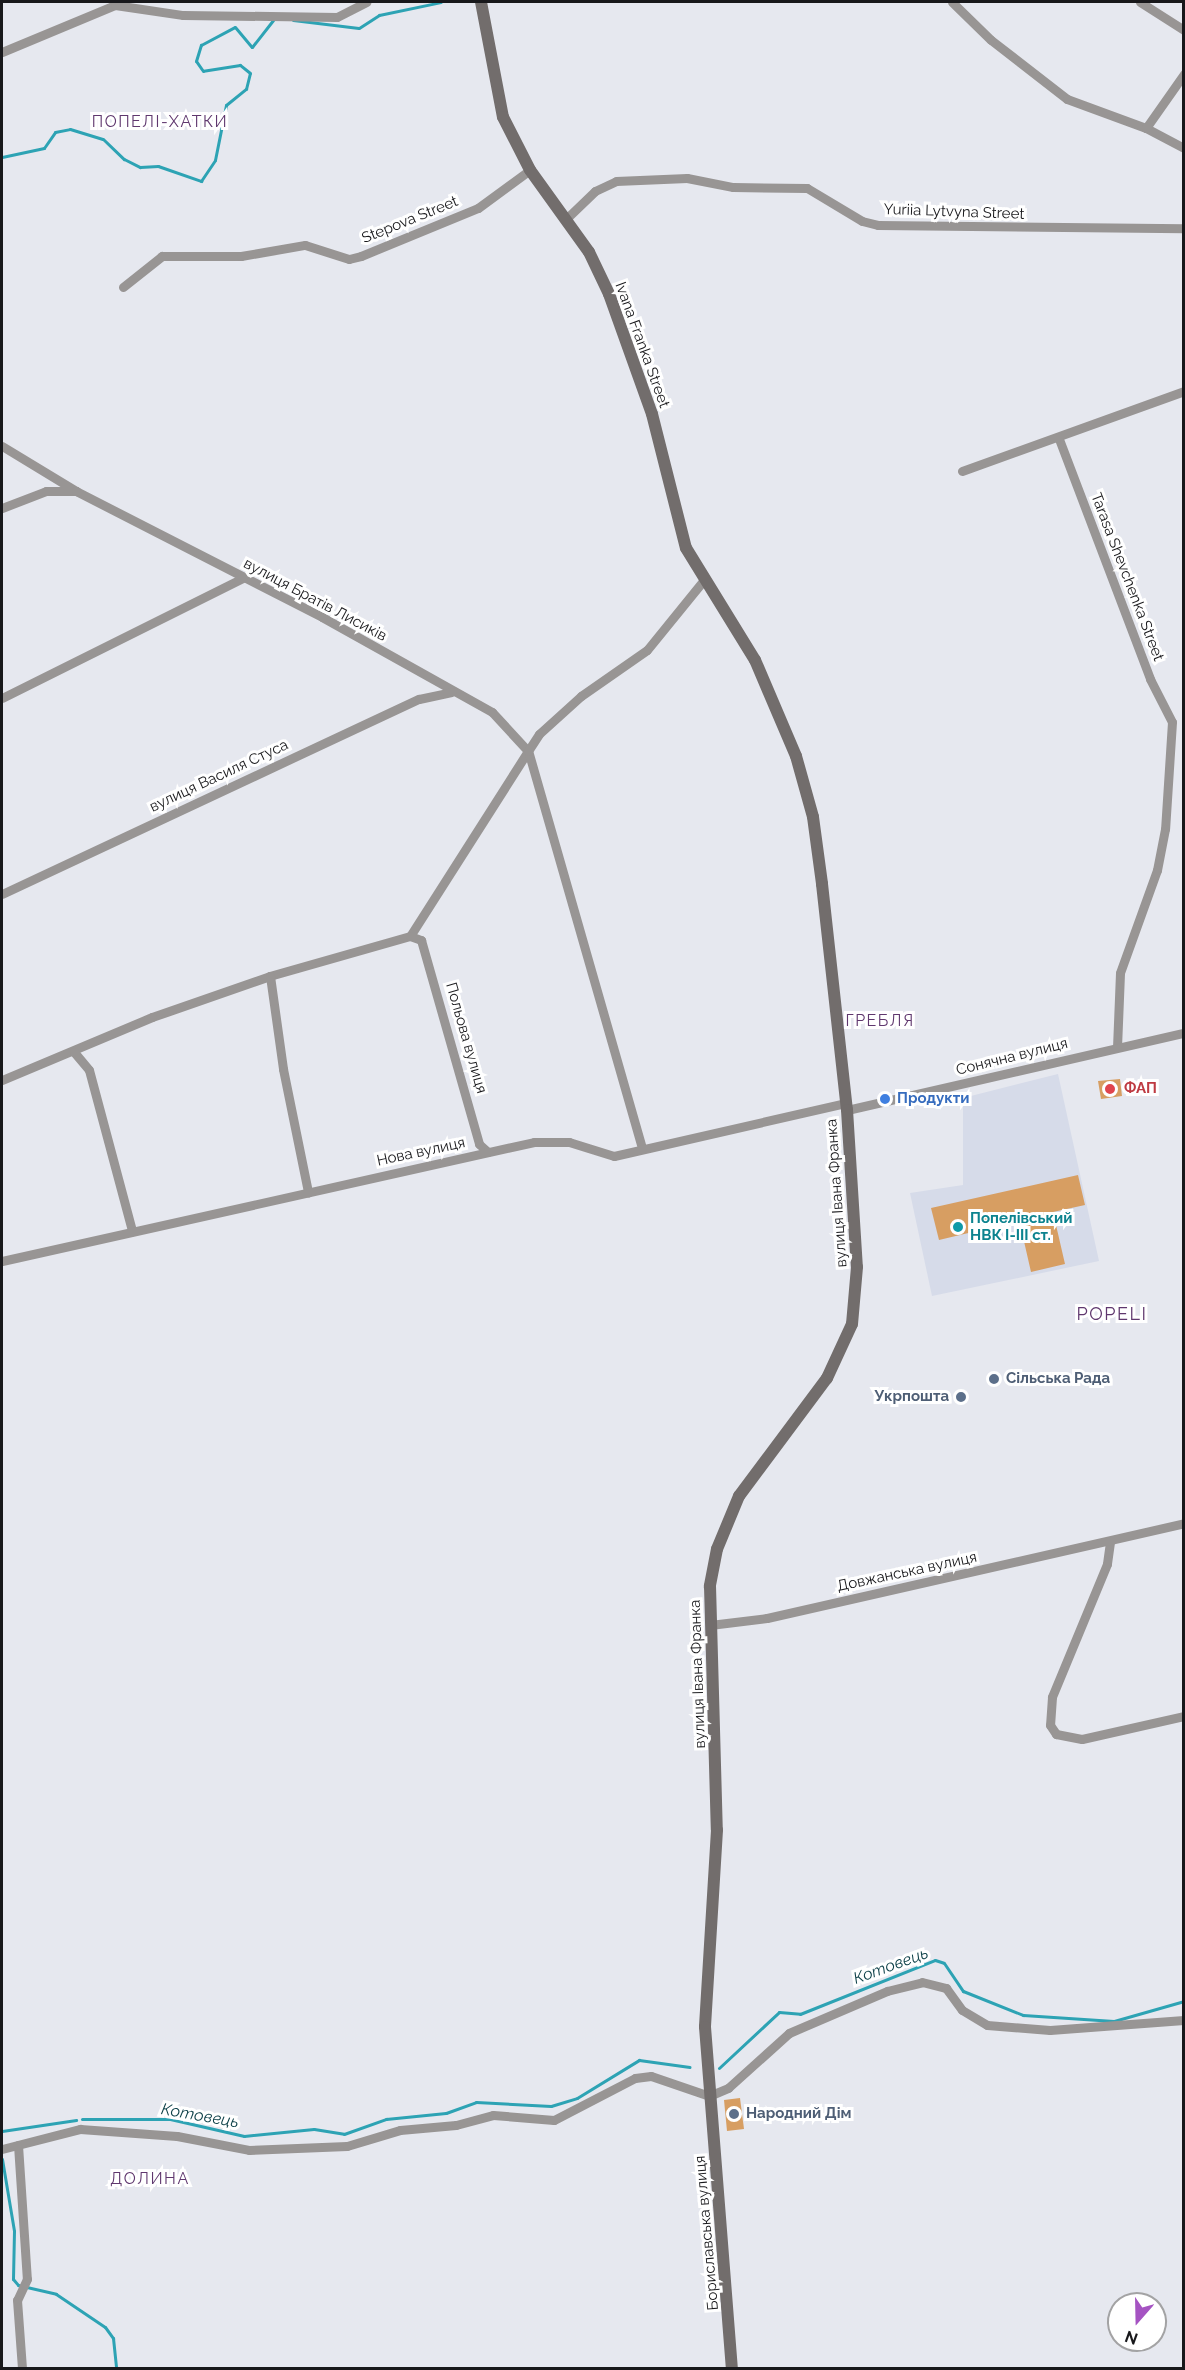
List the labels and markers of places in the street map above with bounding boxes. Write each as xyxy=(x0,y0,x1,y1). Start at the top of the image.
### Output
marker: ФАП xyxy=(1101,1080,1119,1098)
place label: ФАП xyxy=(1124,1080,1157,1098)
place label: Продукти xyxy=(897,1090,969,1108)
marker: Продукти xyxy=(878,1092,892,1106)
place label: Попелівський НВК І-ІІІ ст. xyxy=(970,1209,1072,1244)
marker: Попелівський НВК І-ІІІ ст. xyxy=(951,1220,965,1234)
place label: Сільська Рада xyxy=(1006,1370,1110,1388)
marker: Сільська Рада xyxy=(987,1372,1001,1386)
place label: Укрпошта xyxy=(874,1388,949,1406)
marker: Укрпошта xyxy=(954,1390,968,1404)
place label: Народний Дім xyxy=(746,2105,851,2123)
marker: Народний Дім xyxy=(727,2107,741,2121)

